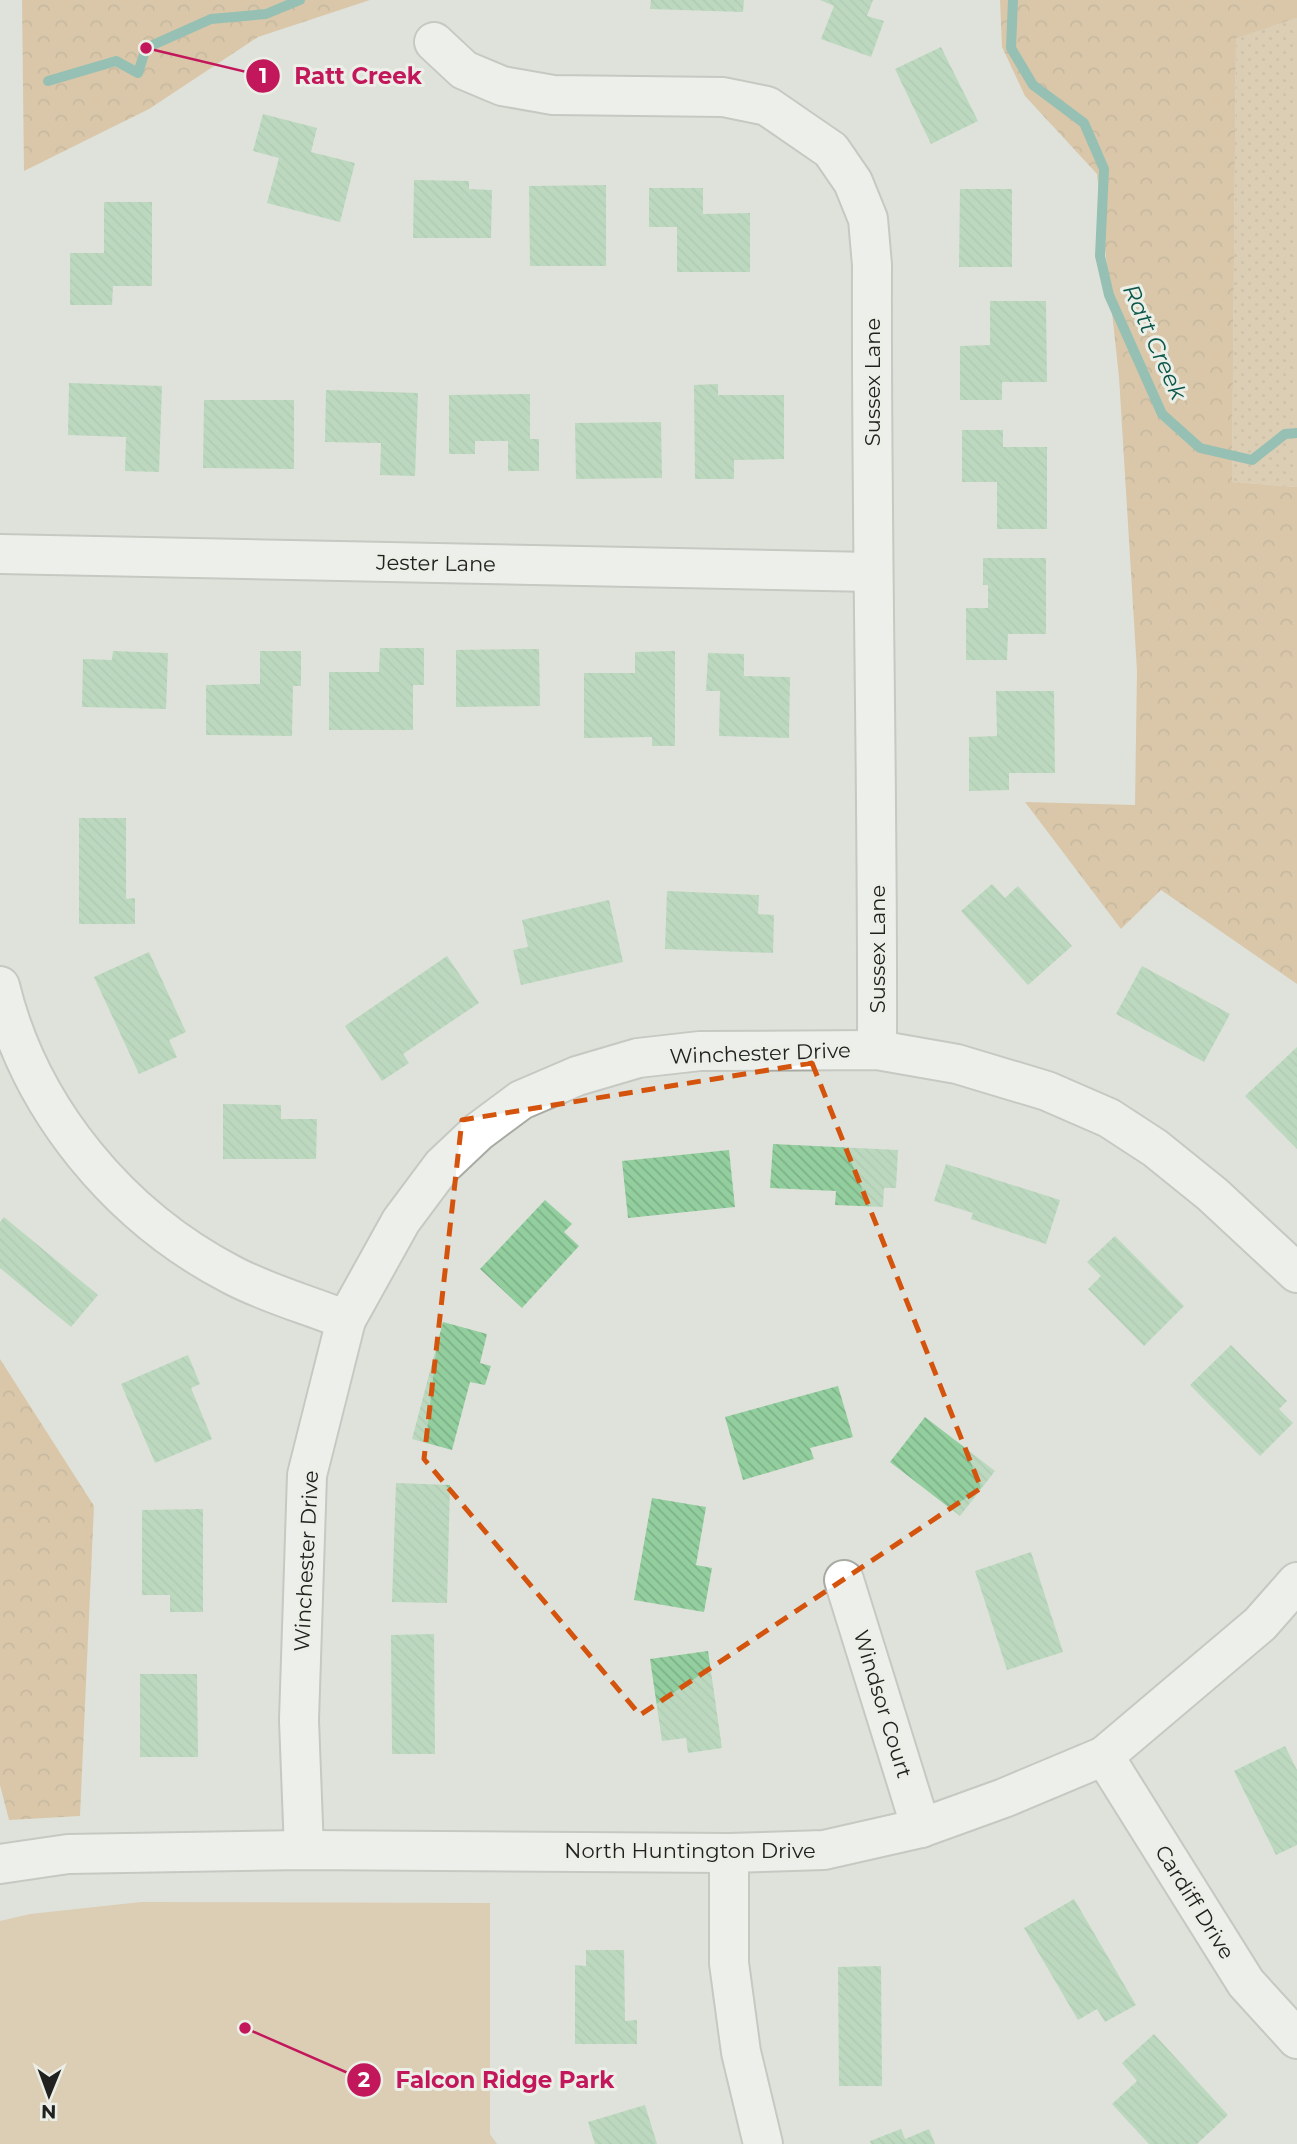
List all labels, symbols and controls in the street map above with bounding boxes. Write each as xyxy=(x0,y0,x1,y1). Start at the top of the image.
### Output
callout: Ratt Creek xyxy=(245,54,436,98)
text: Ratt Creek xyxy=(294,62,423,90)
text: 1 xyxy=(259,63,267,88)
water label: Ratt Creek xyxy=(1117,280,1193,405)
street label: Sussex Lane xyxy=(860,318,885,446)
street label: Jester Lane xyxy=(375,549,496,577)
street label: Sussex Lane xyxy=(865,885,890,1013)
street label: Winchester Drive xyxy=(669,1037,851,1069)
street label: Winchester Drive xyxy=(289,1470,323,1652)
street label: Windsor Court xyxy=(849,1627,917,1781)
street label: North Huntington Drive xyxy=(564,1838,816,1863)
street label: Cardiff Drive xyxy=(1150,1840,1240,1964)
callout: Falcon Ridge Park xyxy=(347,2058,628,2102)
north arrow xyxy=(14,2060,84,2130)
text: Falcon Ridge Park xyxy=(396,2066,615,2094)
text: 2 xyxy=(358,2067,370,2092)
text: N xyxy=(41,2100,57,2123)

